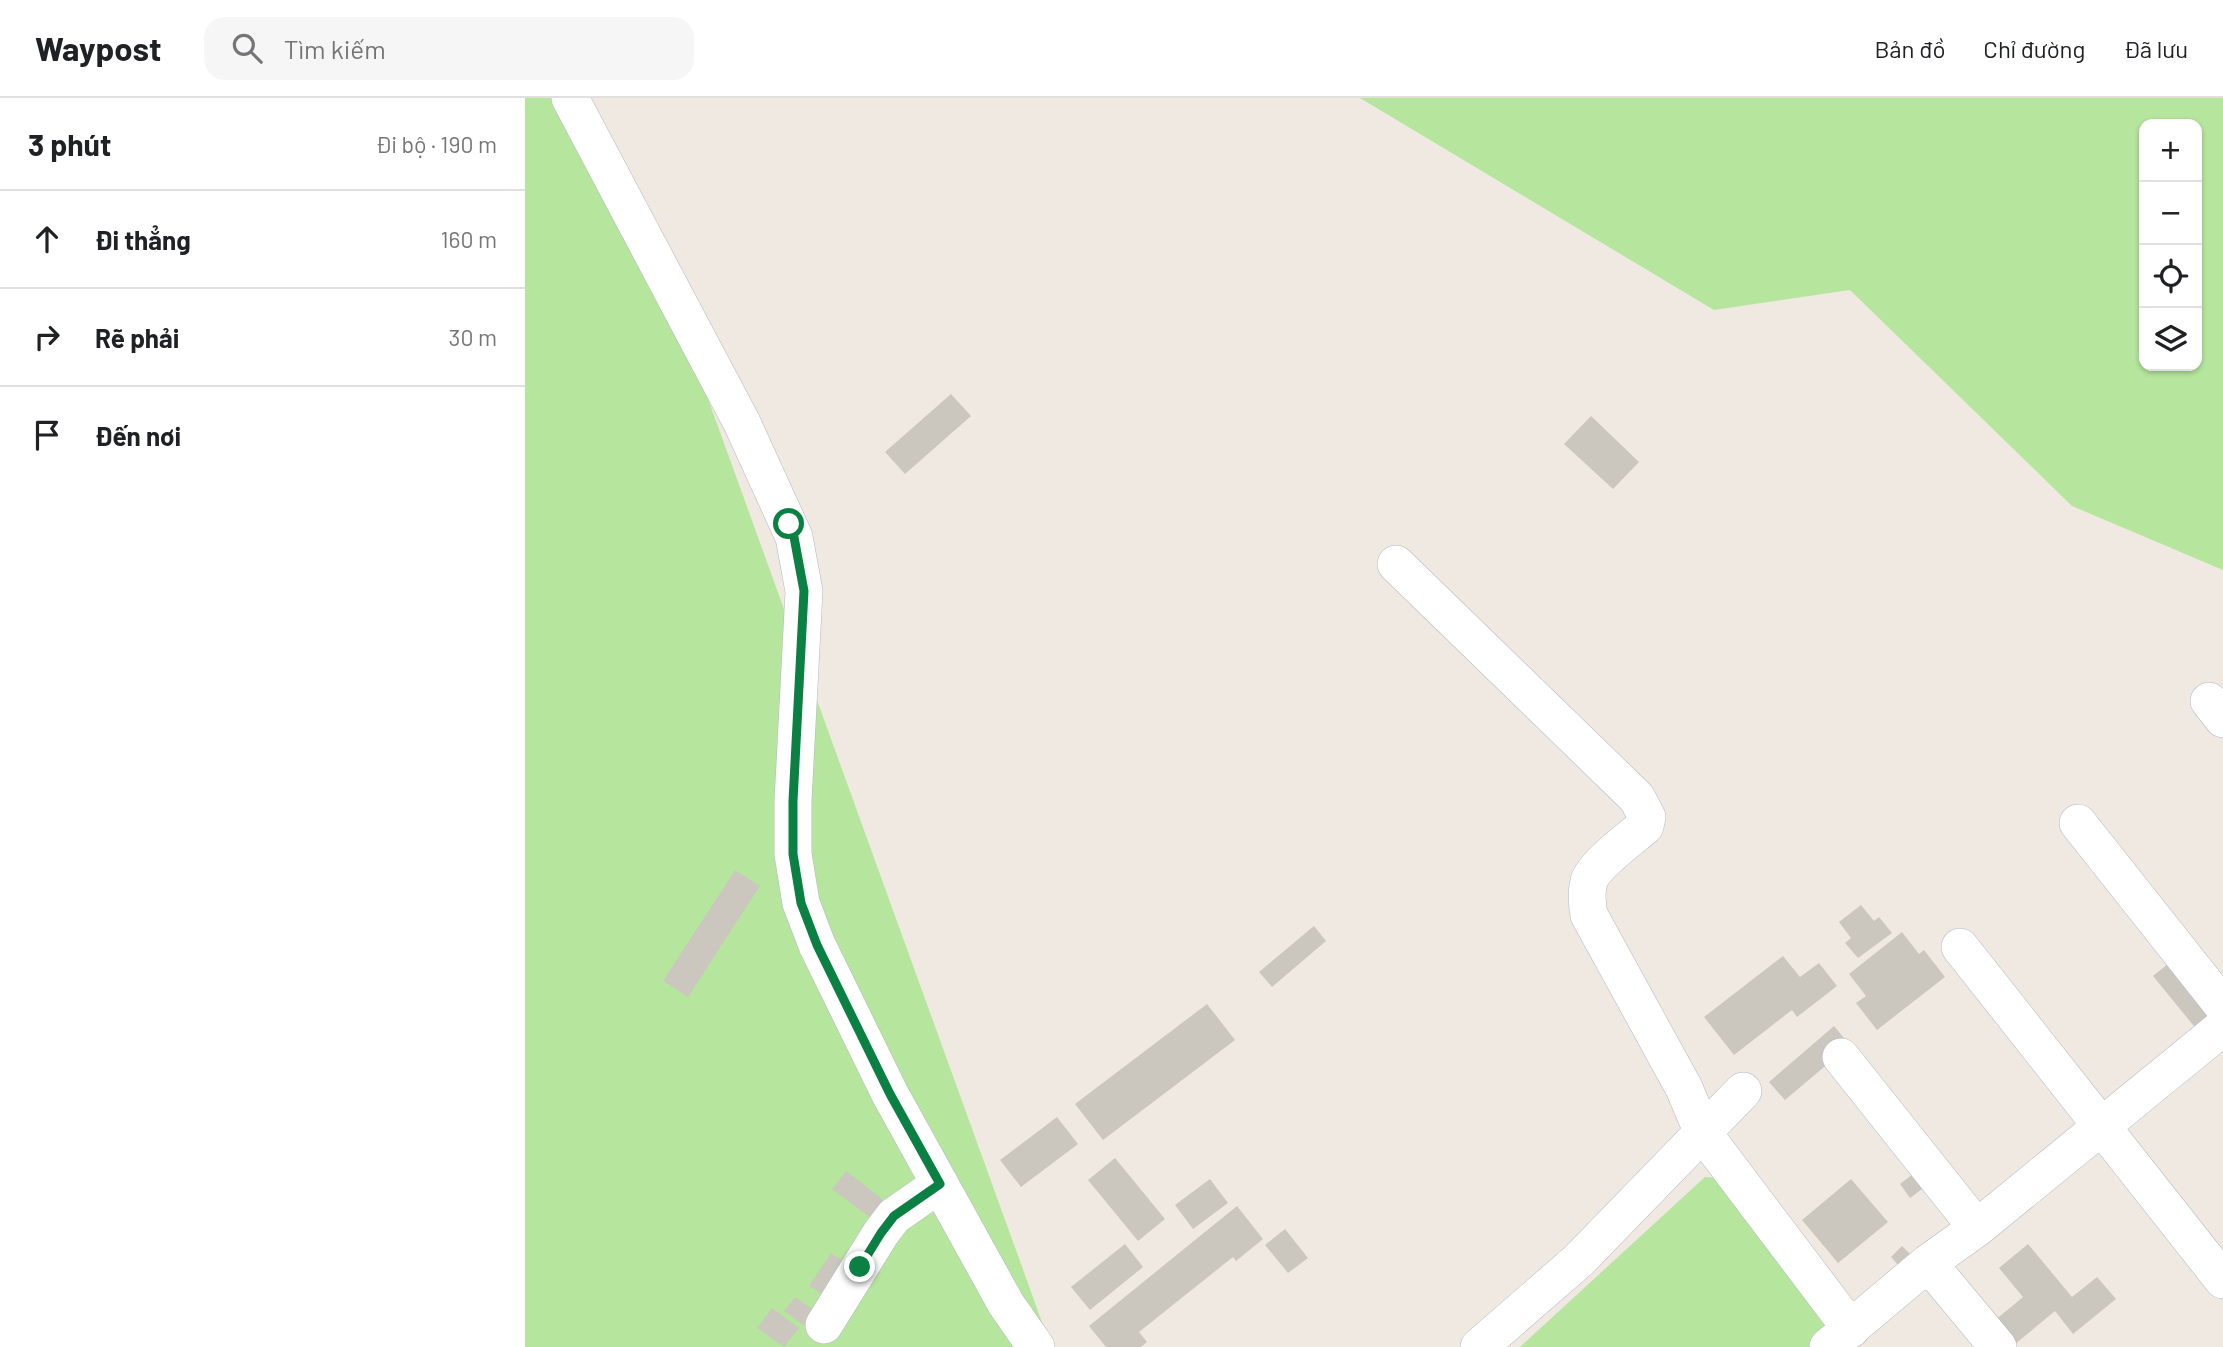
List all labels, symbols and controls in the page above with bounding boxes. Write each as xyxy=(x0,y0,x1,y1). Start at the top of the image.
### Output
search box xyxy=(204,17,694,80)
text: Waypost xyxy=(35,28,162,68)
icon: search xyxy=(228,29,266,67)
text: Tìm kiếm xyxy=(284,33,386,64)
text: Bản đồ xyxy=(1874,34,1945,63)
text: Chỉ đường xyxy=(1983,34,2085,63)
text: Đã lưu xyxy=(2123,34,2188,63)
map controls xyxy=(2139,119,2202,371)
button: + xyxy=(2139,119,2202,182)
text: 3 phút xyxy=(28,126,111,162)
text: Đi bộ · 190 m xyxy=(375,130,497,158)
button: − xyxy=(2139,182,2202,245)
icon: ahead xyxy=(28,220,66,258)
text: Đi thẳng xyxy=(95,224,191,255)
text: 160 m xyxy=(440,225,497,253)
button: locate xyxy=(2139,245,2202,308)
button: layers xyxy=(2139,308,2202,371)
icon: right xyxy=(28,318,66,356)
text: Rẽ phải xyxy=(95,322,179,353)
text: 30 m xyxy=(449,323,497,351)
icon: arrive xyxy=(28,416,66,454)
text: Đến nơi xyxy=(95,420,181,451)
route start xyxy=(773,508,804,539)
route end xyxy=(844,1251,875,1282)

